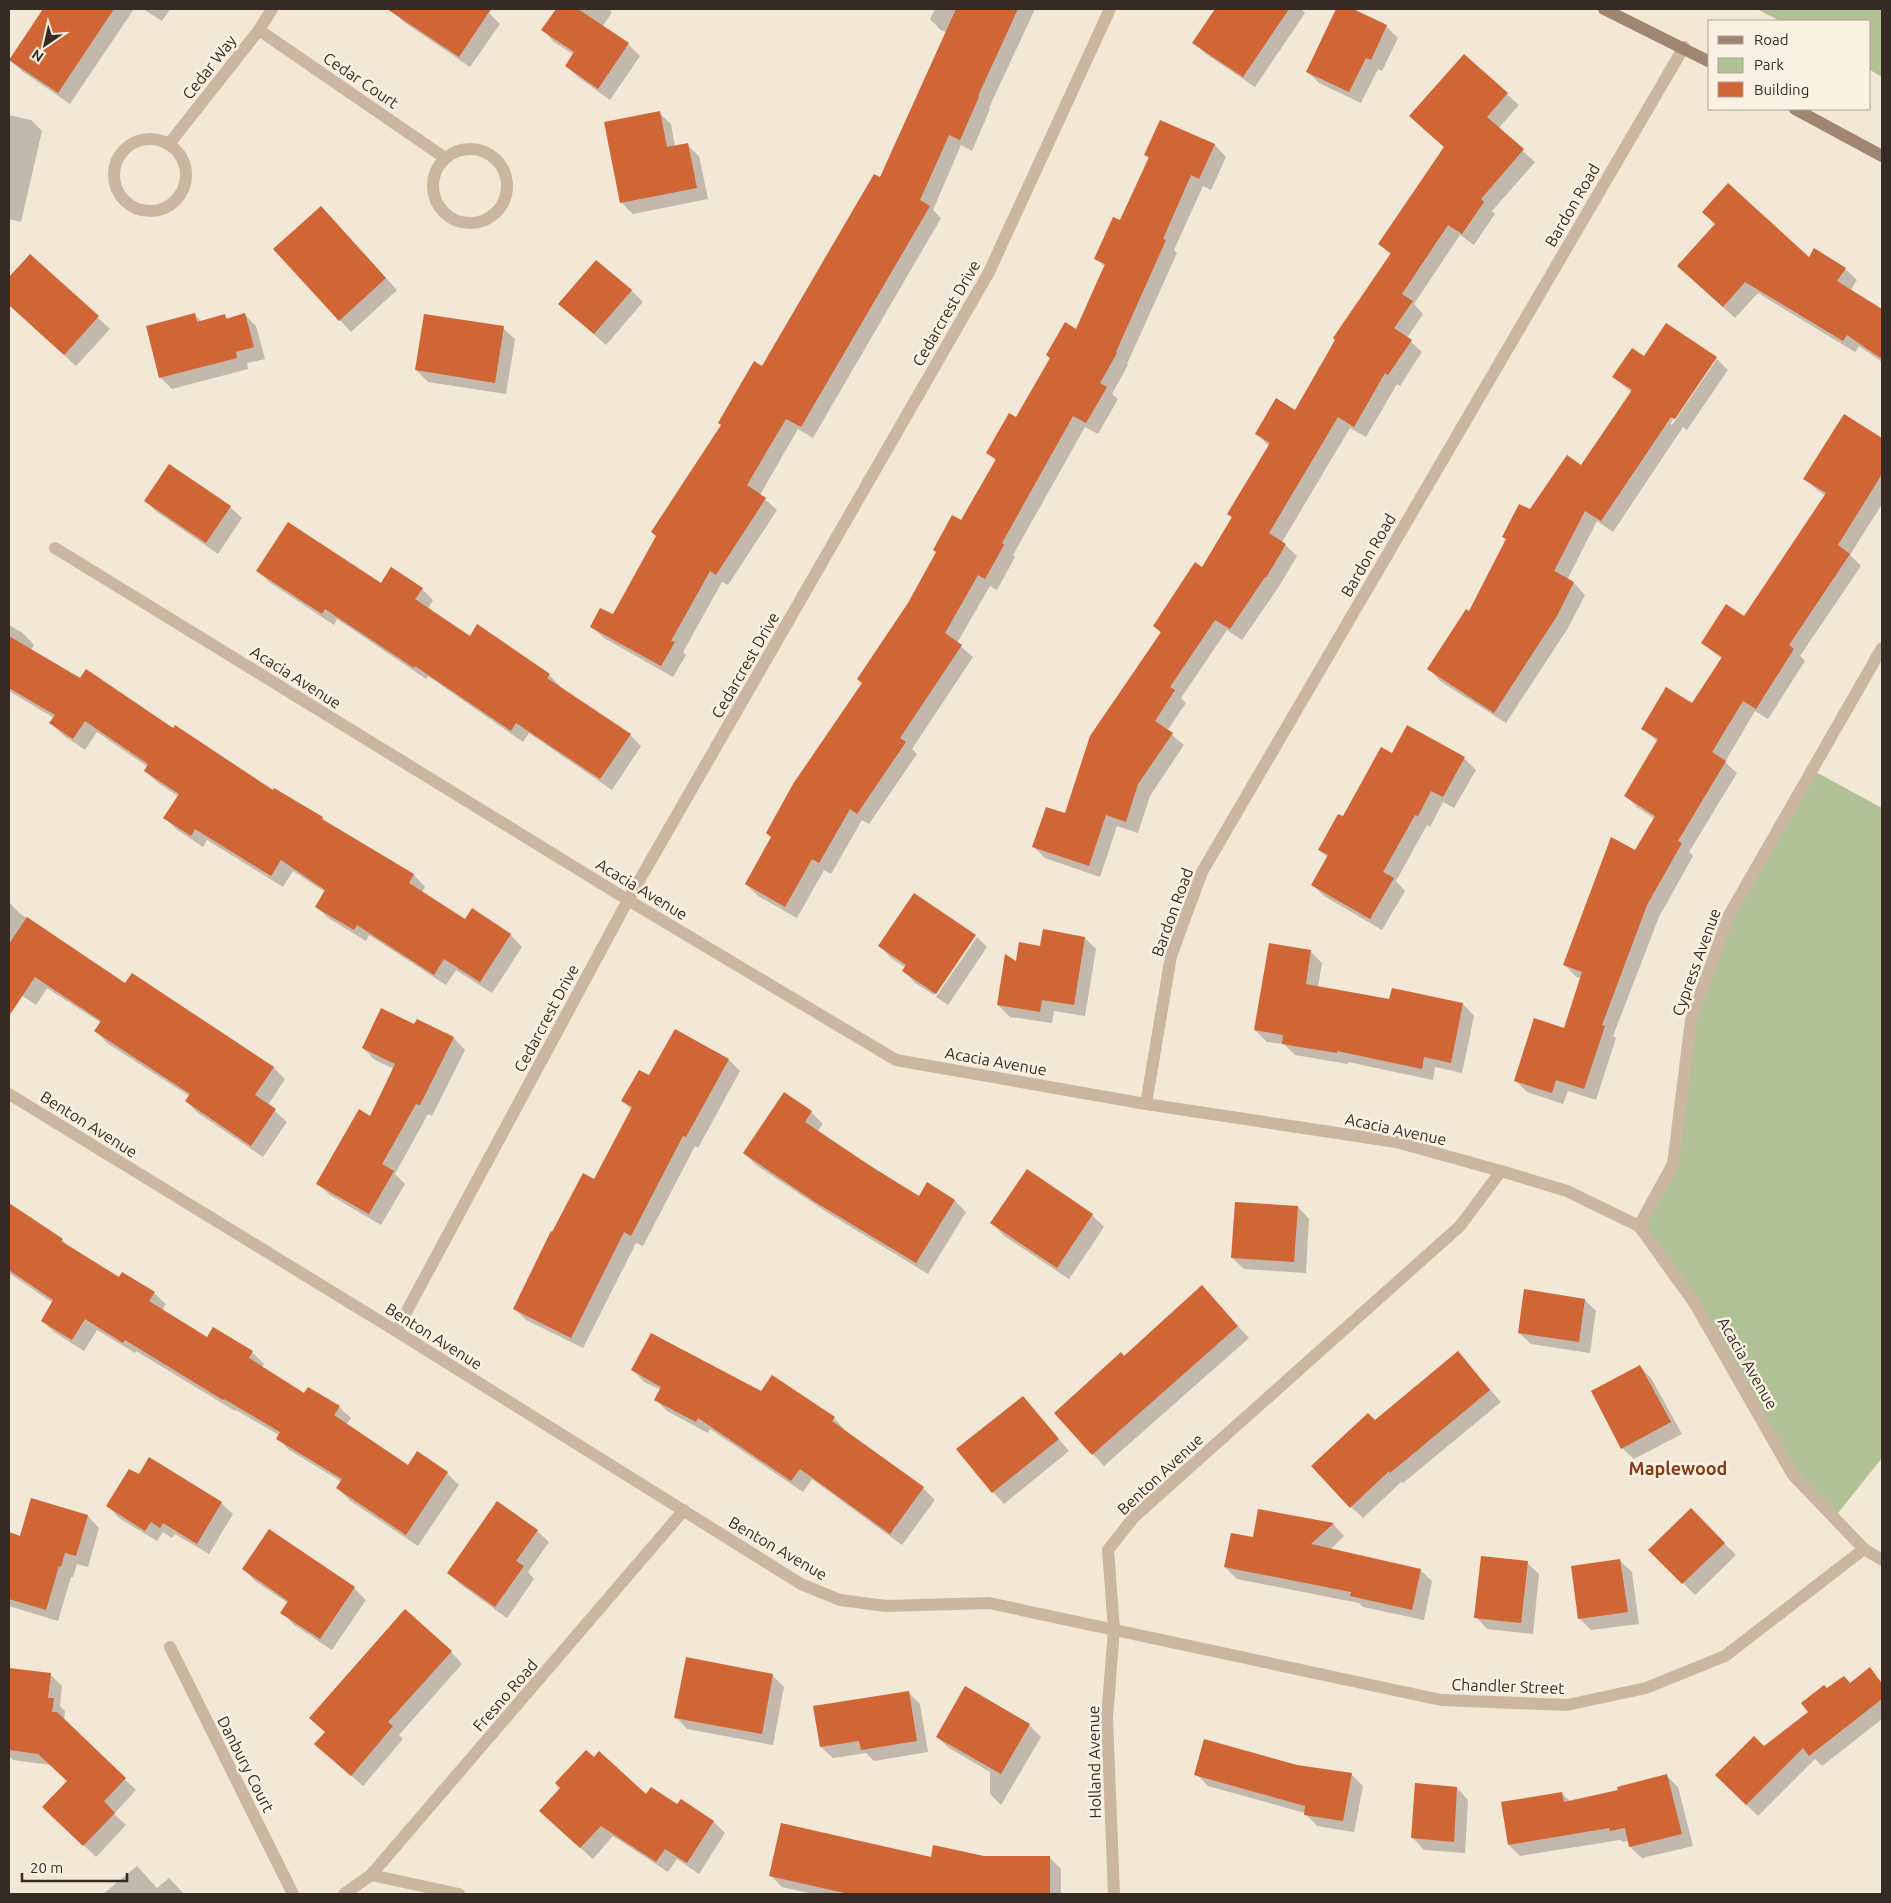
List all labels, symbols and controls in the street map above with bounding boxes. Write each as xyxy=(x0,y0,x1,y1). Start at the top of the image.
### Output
north arrow xyxy=(20,20,70,70)
legend xyxy=(1708,20,1871,110)
street label: Cedar Way xyxy=(178,31,240,103)
text: Road xyxy=(1754,31,1789,48)
text: N xyxy=(29,46,47,65)
street label: Cedar Court xyxy=(320,48,403,112)
text: Park xyxy=(1754,56,1784,73)
text: Building xyxy=(1754,81,1809,98)
street label: Bardon Road xyxy=(1541,160,1603,250)
street label: Cedarcrest Drive xyxy=(908,257,984,369)
street label: Bardon Road xyxy=(1337,510,1399,600)
street label: Cedarcrest Drive xyxy=(707,609,783,721)
street label: Acacia Avenue xyxy=(248,642,344,712)
street label: Acacia Avenue xyxy=(593,855,691,923)
street label: Bardon Road xyxy=(1148,865,1196,959)
street label: Cypress Avenue xyxy=(1668,906,1724,1018)
street label: Cedarcrest Drive xyxy=(510,961,582,1075)
street label: Acacia Avenue xyxy=(944,1043,1048,1079)
street label: Benton Avenue xyxy=(37,1087,141,1161)
street label: Acacia Avenue xyxy=(1344,1109,1448,1149)
street label: Benton Avenue xyxy=(382,1299,486,1373)
street label: Acacia Avenue xyxy=(1714,1314,1782,1412)
street label: Benton Avenue xyxy=(1113,1430,1207,1518)
district label: Maplewood xyxy=(1629,1458,1727,1478)
street label: Benton Avenue xyxy=(726,1513,830,1583)
street label: Fresno Road xyxy=(469,1656,541,1734)
street label: Chandler Street xyxy=(1451,1675,1566,1697)
street label: Holland Avenue xyxy=(1084,1705,1104,1819)
street label: Danbury Court xyxy=(214,1713,278,1816)
scale bar xyxy=(22,1850,128,1882)
text: 20 m xyxy=(30,1859,63,1876)

